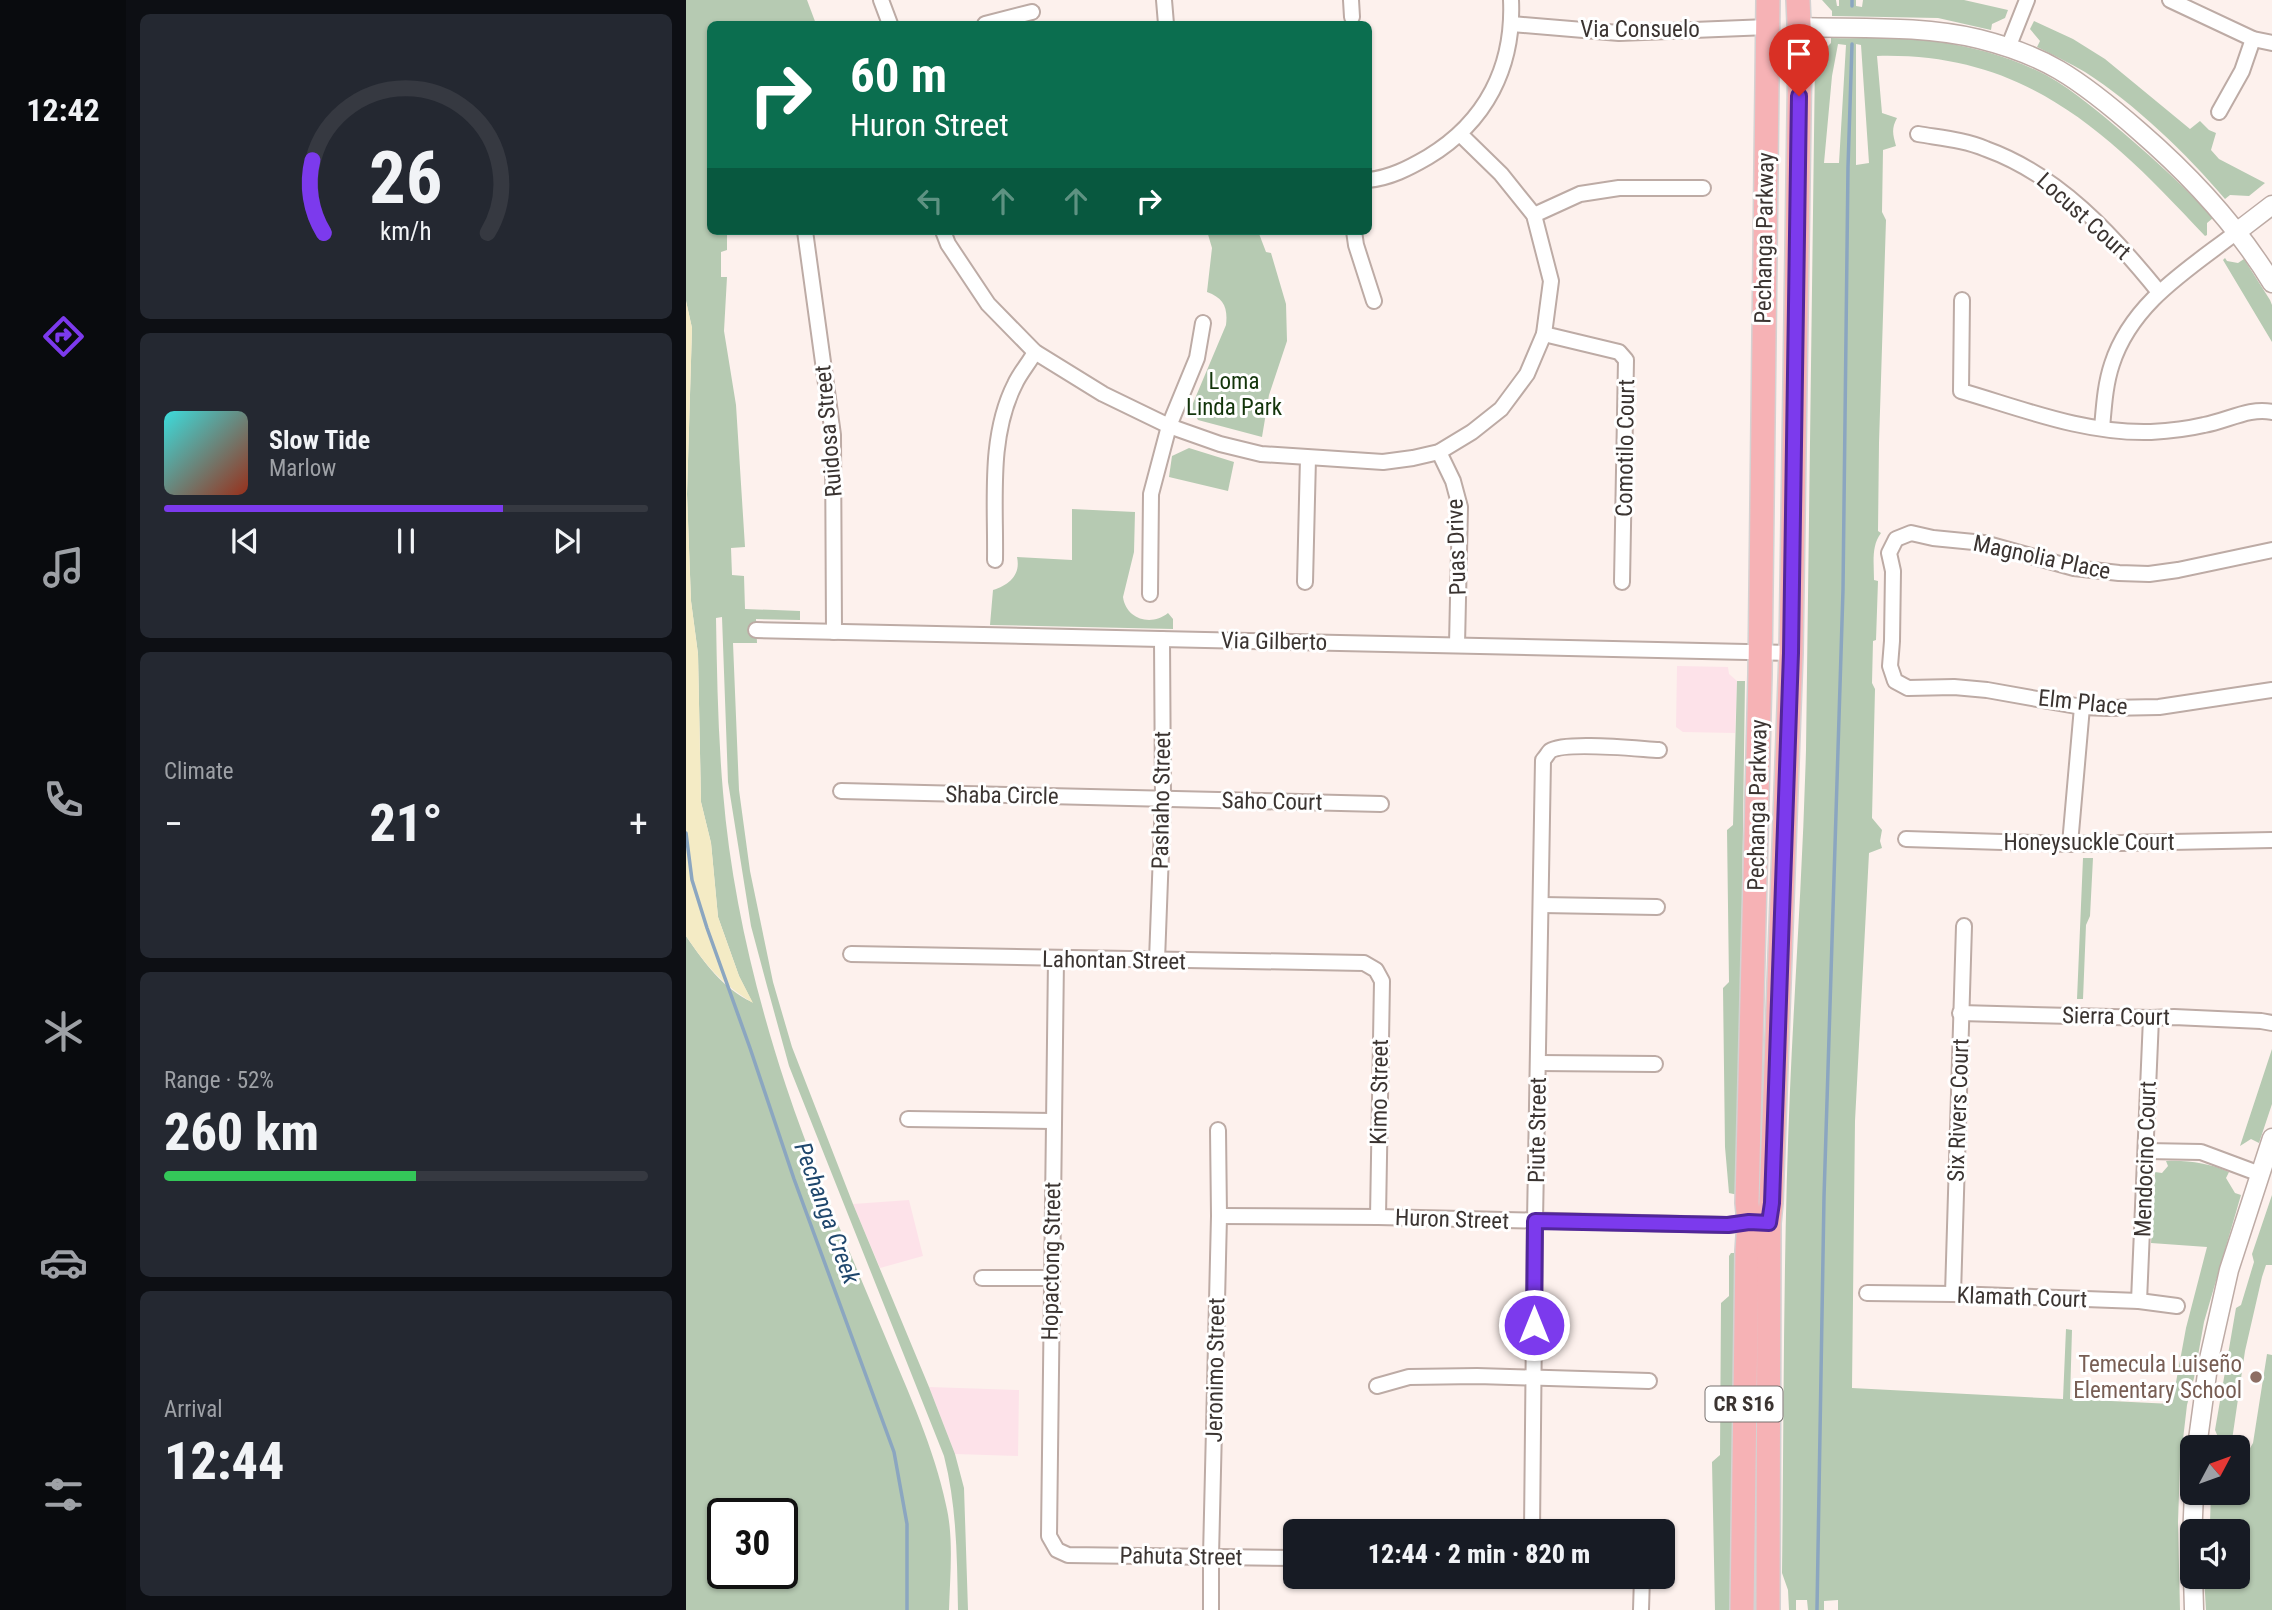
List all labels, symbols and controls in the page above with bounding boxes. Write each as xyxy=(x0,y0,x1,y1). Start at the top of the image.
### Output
street label: Via Consuelo xyxy=(1580,16,1700,43)
pin xyxy=(1769,24,1829,96)
icon: arrive xyxy=(1780,35,1818,73)
text: 60 m xyxy=(850,47,947,104)
icon: right xyxy=(735,49,826,140)
text: 12:42 xyxy=(26,91,100,129)
text: Huron Street xyxy=(850,106,1009,144)
text: 26 xyxy=(369,135,443,221)
street label: Pechanga Parkway xyxy=(1750,152,1779,324)
street label: Locust Court xyxy=(2031,167,2136,266)
icon: left xyxy=(911,182,949,220)
icon: ahead xyxy=(984,182,1022,220)
icon: ahead xyxy=(1057,182,1095,220)
icon: right xyxy=(1130,182,1168,220)
text: km/h xyxy=(380,216,432,245)
icon: directions xyxy=(39,312,88,361)
street label: Ruidosa Street xyxy=(809,364,848,498)
park label: Loma Linda Park xyxy=(1186,368,1283,421)
street label: Comotilo Court xyxy=(1611,379,1640,517)
text: Slow Tide xyxy=(269,425,370,455)
text: Marlow xyxy=(269,455,336,482)
street label: Puas Drive xyxy=(1441,498,1472,596)
icon: previous xyxy=(226,522,264,560)
icon: pause xyxy=(387,522,425,560)
icon: next xyxy=(548,522,586,560)
street label: Magnolia Place xyxy=(1971,530,2113,585)
icon: music xyxy=(39,543,88,592)
street label: Via Gilberto xyxy=(1221,627,1327,656)
street label: Elm Place xyxy=(2037,684,2129,721)
street label: Pechanga Parkway xyxy=(1743,719,1772,891)
street label: Pashaho Street xyxy=(1147,731,1176,869)
text: Climate xyxy=(164,758,234,785)
icon: phone xyxy=(39,775,88,824)
street label: Shaba Circle xyxy=(945,781,1059,810)
street label: Saho Court xyxy=(1221,787,1323,816)
text: 21° xyxy=(369,793,443,854)
text: − xyxy=(164,802,183,846)
text: + xyxy=(629,802,648,846)
street label: Honeysuckle Court xyxy=(2003,829,2175,856)
street label: Lahontan Street xyxy=(1042,946,1186,975)
street label: Sierra Court xyxy=(2062,1002,2170,1031)
icon: climate xyxy=(39,1007,88,1056)
street label: Six Rivers Court xyxy=(1943,1038,1974,1182)
street label: Kimo Street xyxy=(1365,1039,1394,1145)
text: Range · 52% xyxy=(164,1067,274,1094)
street label: Piute Street xyxy=(1523,1077,1552,1183)
street label: Mendocino Court xyxy=(2129,1080,2162,1238)
text: 260 km xyxy=(164,1102,319,1163)
water label: Pechanga Creek xyxy=(788,1138,866,1288)
street label: Hopactong Street xyxy=(1037,1181,1066,1341)
street label: Huron Street xyxy=(1395,1204,1509,1235)
icon: car xyxy=(39,1238,88,1287)
street label: Klamath Court xyxy=(1956,1282,2088,1313)
position arrow xyxy=(1497,1288,1571,1362)
street label: Jeronimo Street xyxy=(1201,1297,1230,1443)
place label: Temecula Luiseño Elementary School xyxy=(2073,1351,2242,1404)
marker: Temecula Luiseño Elementary School xyxy=(2248,1369,2264,1385)
road number: CR S16 xyxy=(1706,1386,1782,1422)
text: Arrival xyxy=(164,1396,223,1423)
text: 12:44 xyxy=(164,1431,284,1492)
north arrow xyxy=(2180,1435,2250,1505)
map controls xyxy=(2180,1435,2250,1589)
icon: filters xyxy=(39,1470,88,1519)
speed limit sign: 30 xyxy=(707,1498,798,1589)
button: sound xyxy=(2180,1519,2250,1589)
text: 12:44 · 2 min · 820 m xyxy=(1368,1539,1590,1569)
street label: Pahuta Street xyxy=(1119,1542,1243,1571)

